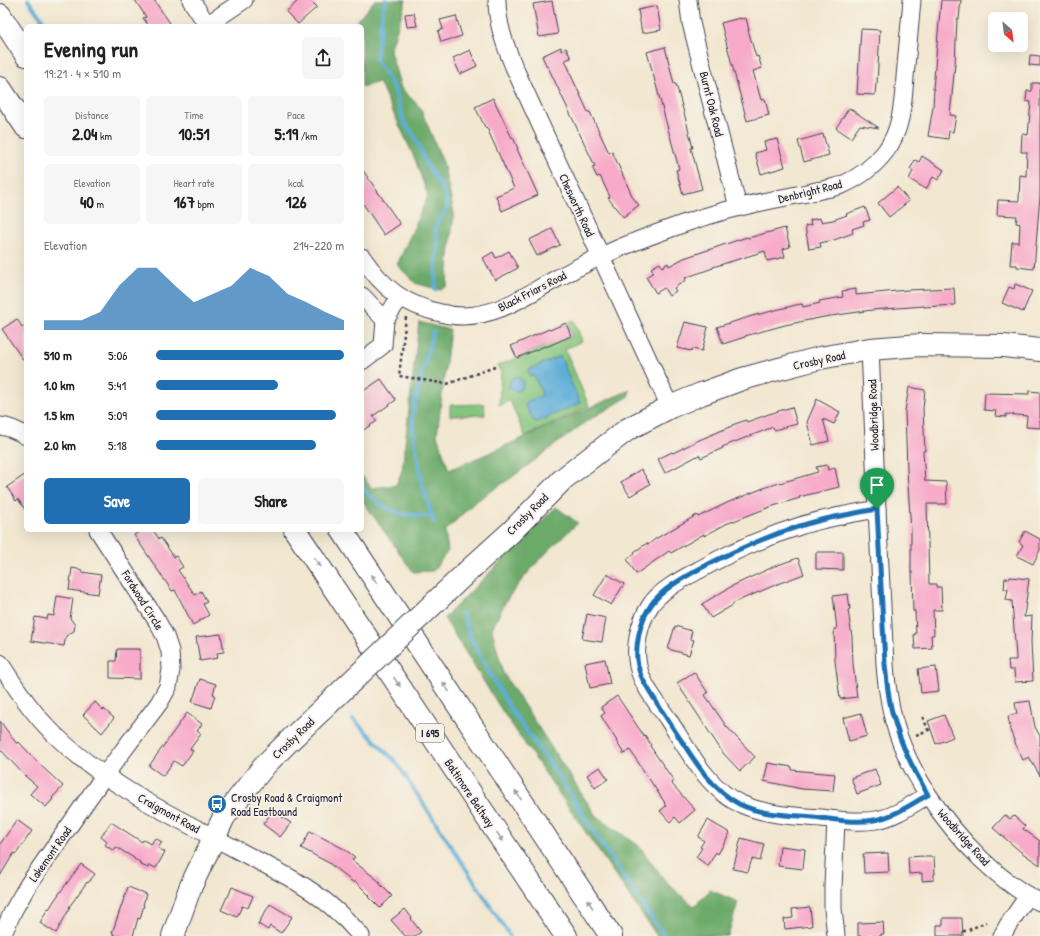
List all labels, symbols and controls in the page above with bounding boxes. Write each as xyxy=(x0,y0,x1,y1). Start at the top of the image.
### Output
north arrow xyxy=(988,12,1028,52)
map controls xyxy=(988,12,1028,52)
text: Evening run xyxy=(44,34,138,64)
button: share xyxy=(302,37,344,79)
text: 19:21 · 4 × 510 m xyxy=(44,64,121,82)
street label: Burnt Oak Road xyxy=(696,70,728,139)
text: Distance xyxy=(75,108,109,122)
text: Time xyxy=(184,108,204,122)
text: Pace xyxy=(287,108,305,122)
text: 2.04 xyxy=(72,122,98,145)
text: 10:51 xyxy=(178,122,210,145)
text: 5:19 xyxy=(275,122,298,145)
text: km xyxy=(98,129,112,143)
text: /km xyxy=(298,129,317,143)
street label: Chesworth Road xyxy=(555,171,599,240)
street label: Denbright Road xyxy=(776,175,844,207)
text: Elevation xyxy=(74,176,110,190)
text: Heart rate xyxy=(173,176,215,190)
text: kcal xyxy=(288,176,304,190)
text: 40 xyxy=(80,190,94,213)
text: 167 xyxy=(174,190,195,213)
text: 126 xyxy=(286,190,306,213)
text: m xyxy=(94,197,104,211)
text: bpm xyxy=(195,197,214,211)
text: Elevation xyxy=(44,236,87,254)
text: 214–220 m xyxy=(293,236,344,254)
street label: Black Friars Road xyxy=(495,266,569,315)
text: 510 m xyxy=(44,346,72,364)
text: 5:06 xyxy=(108,346,128,364)
street label: Crosby Road xyxy=(791,346,847,374)
text: 1.0 km xyxy=(44,376,75,394)
text: 5:41 xyxy=(108,376,126,394)
street label: Woodbridge Road xyxy=(863,379,883,451)
text: 1.5 km xyxy=(44,406,74,424)
text: 5:09 xyxy=(108,406,127,424)
text: 2.0 km xyxy=(44,436,76,454)
text: 5:18 xyxy=(108,436,127,454)
pin xyxy=(860,468,894,509)
icon: arrive xyxy=(866,474,888,496)
button: Save xyxy=(44,478,190,524)
button: Share xyxy=(198,478,344,524)
street label: Crosby Road xyxy=(502,489,552,539)
one-way arrow xyxy=(313,557,321,568)
street label: Fordwood Circle xyxy=(117,566,168,633)
one-way arrow xyxy=(370,573,378,584)
one-way arrow xyxy=(393,676,400,688)
one-way arrow xyxy=(442,682,450,692)
street label: Crosby Road xyxy=(268,713,318,763)
road number: I 695 xyxy=(416,724,444,742)
street label: Baltimore Beltway xyxy=(441,755,499,831)
street label: Craigmont Road xyxy=(135,789,204,837)
place label: Crosby Road & Craigmont Road Eastbound xyxy=(231,789,343,820)
one-way arrow xyxy=(514,790,522,800)
bus stop icon: Crosby Road & Craigmont Road Eastbound xyxy=(206,793,228,815)
street label: Woodbridge Road xyxy=(934,805,994,869)
street label: Lakemont Road xyxy=(25,823,75,885)
one-way arrow xyxy=(496,832,504,842)
one-way arrow xyxy=(586,898,594,909)

